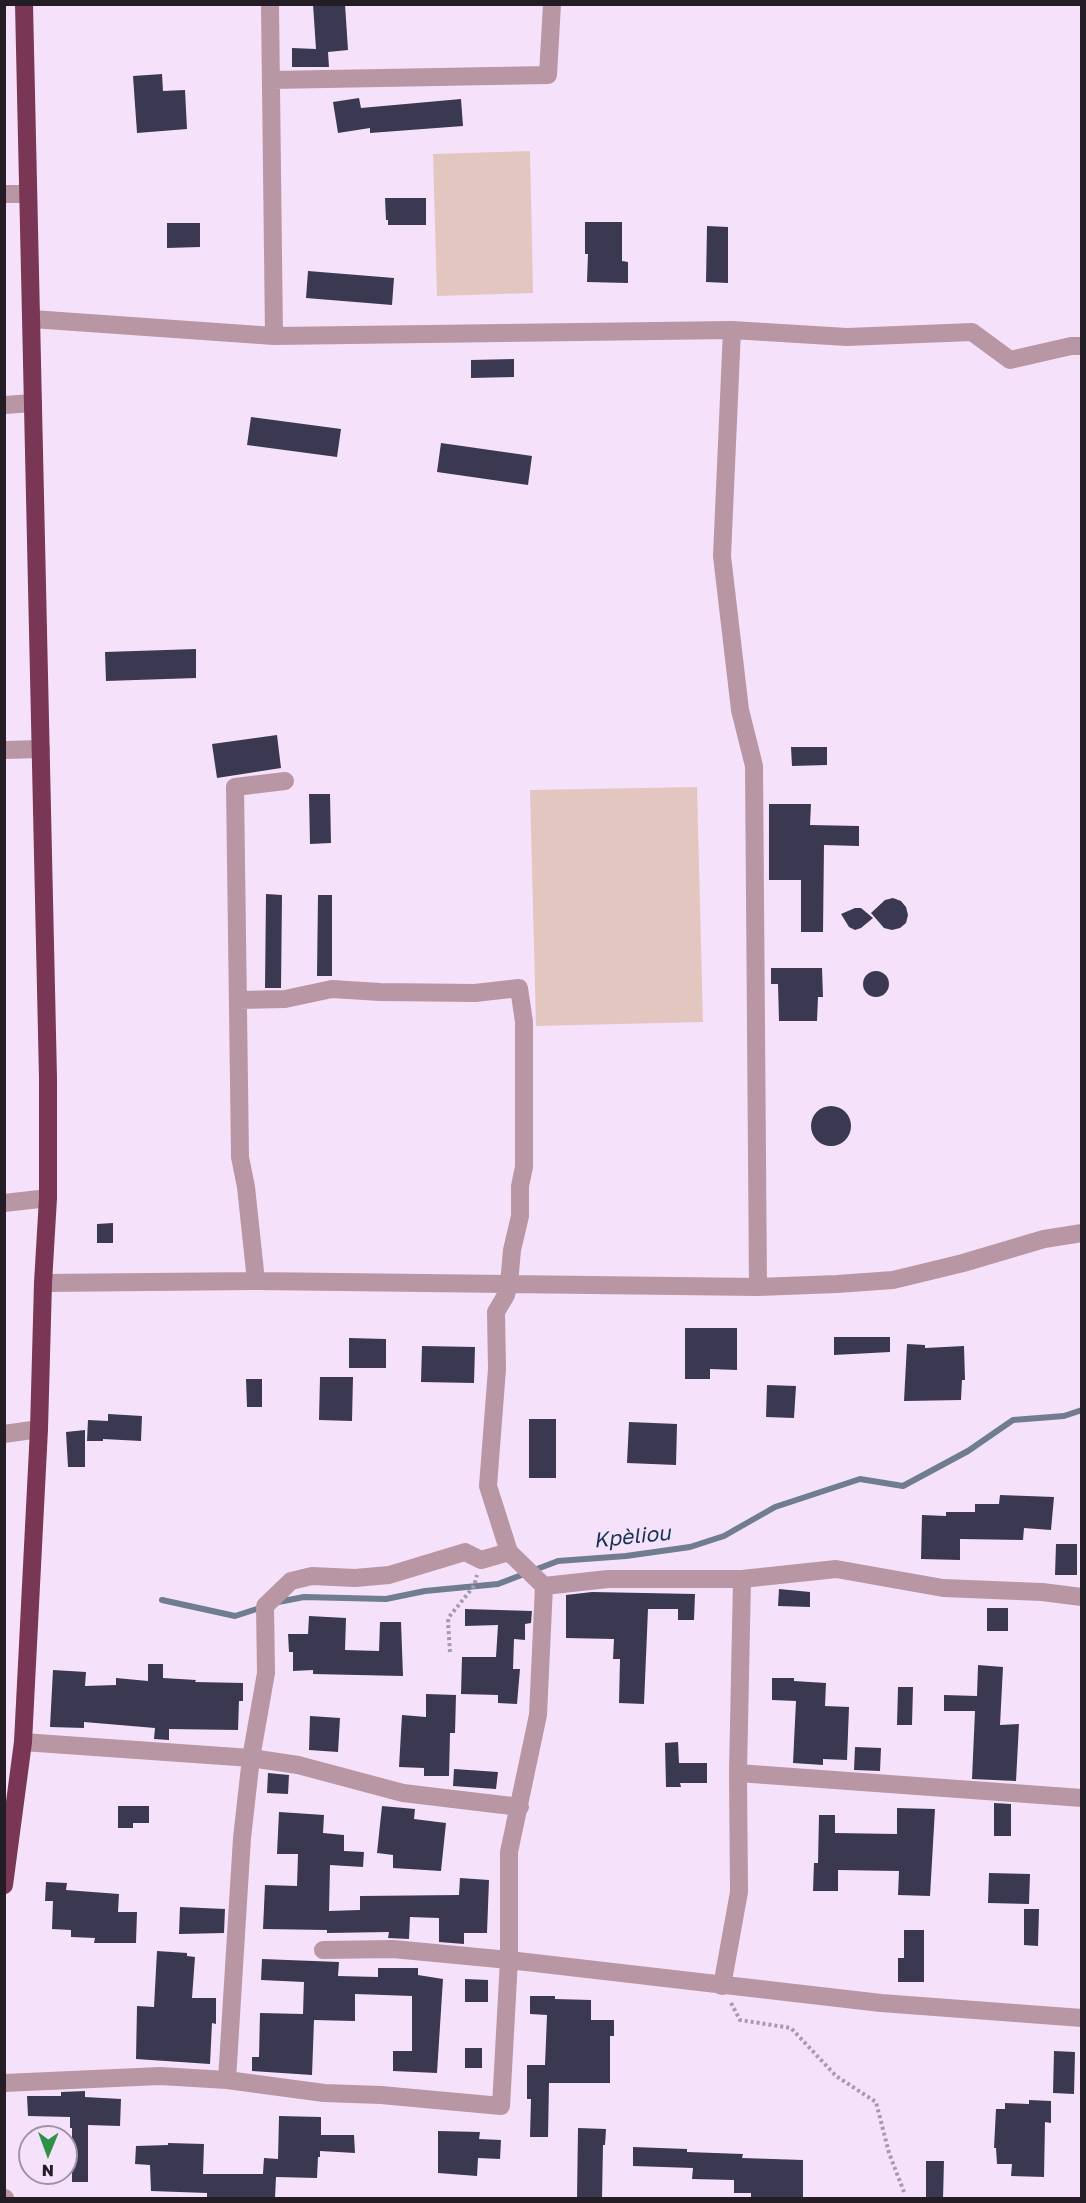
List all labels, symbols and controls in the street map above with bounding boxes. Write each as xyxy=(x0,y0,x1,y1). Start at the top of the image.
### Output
water label: Kpèliou xyxy=(592,1520,672,1554)
north arrow xyxy=(18,2125,78,2185)
text: N xyxy=(41,2161,54,2181)

